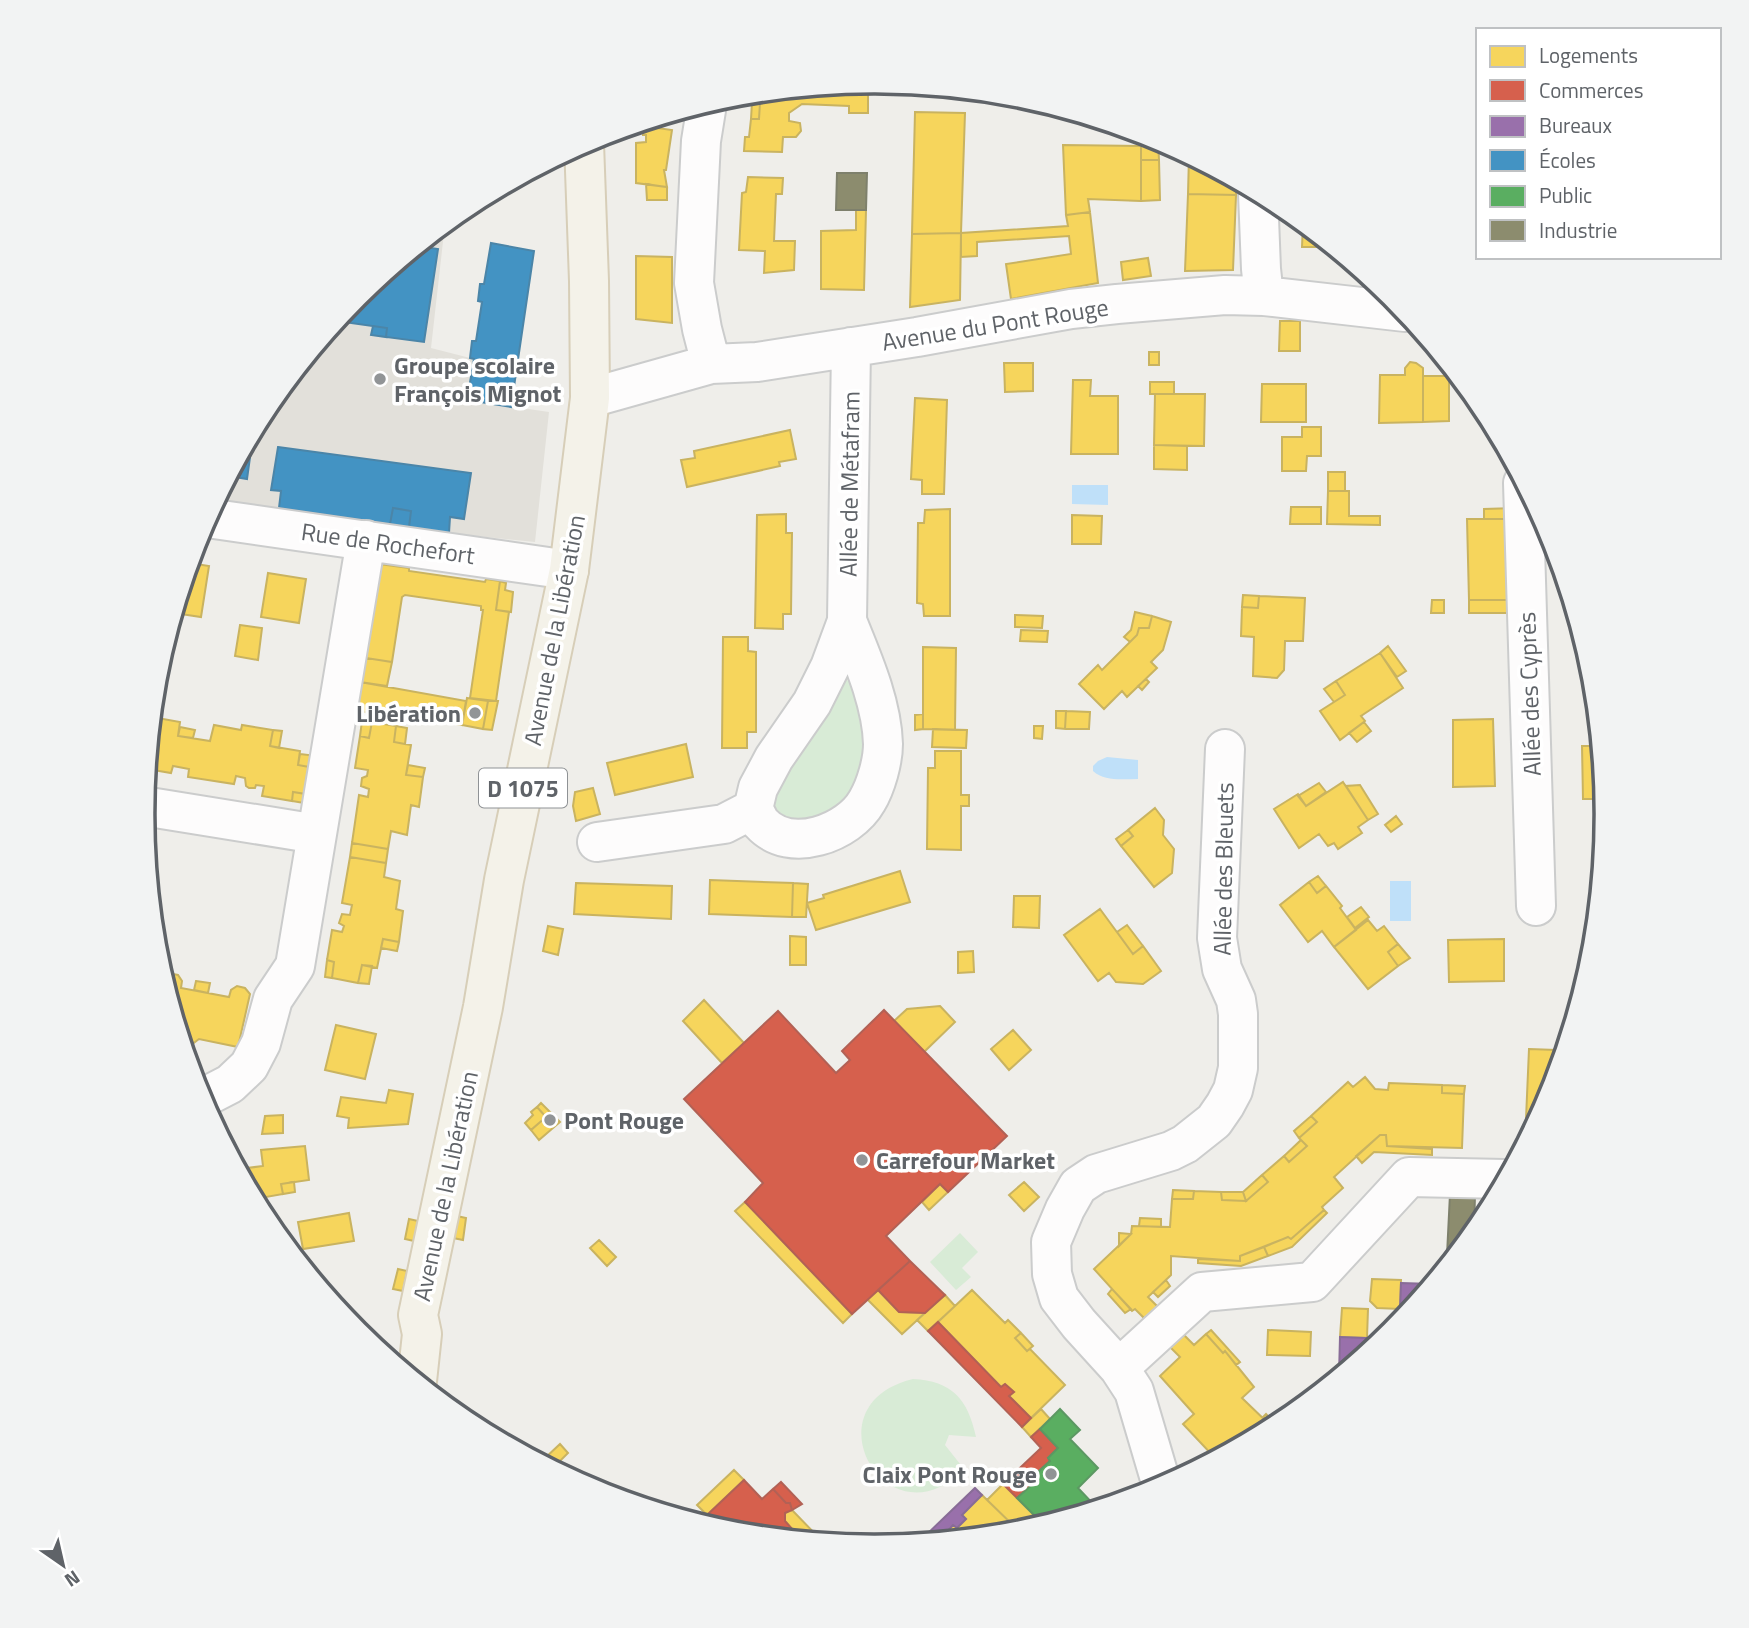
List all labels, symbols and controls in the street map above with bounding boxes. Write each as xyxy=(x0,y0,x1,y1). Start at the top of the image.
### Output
legend xyxy=(1476,28,1721,259)
text: Logements xyxy=(1539,39,1638,71)
text: Commerces xyxy=(1539,74,1643,106)
text: Bureaux xyxy=(1539,109,1612,141)
text: Écoles xyxy=(1539,144,1596,176)
text: Public xyxy=(1539,179,1592,211)
text: Industrie xyxy=(1539,214,1617,246)
street label: Avenue du Pont Rouge xyxy=(879,288,1111,360)
place label: Groupe scolaire François Mignot xyxy=(394,347,562,411)
marker: Groupe scolaire François Mignot xyxy=(372,371,388,387)
street label: Allée de Métafram xyxy=(829,391,869,577)
street label: Avenue de la Libération xyxy=(514,512,594,748)
street label: Rue de Rochefort xyxy=(299,513,478,573)
street label: Allée des Cyprès xyxy=(1508,611,1550,777)
place label: Libération xyxy=(356,695,461,731)
marker: Libération xyxy=(467,705,483,721)
road number: D 1075 xyxy=(479,768,567,808)
street label: Allée des Bleuets xyxy=(1203,782,1243,956)
street label: Avenue de la Libération xyxy=(403,1068,487,1304)
place label: Pont Rouge xyxy=(564,1102,684,1138)
marker: Pont Rouge xyxy=(542,1112,558,1128)
place label: Carrefour Market xyxy=(876,1142,1055,1178)
marker: Carrefour Market xyxy=(854,1152,870,1168)
place label: Claix Pont Rouge xyxy=(862,1456,1037,1492)
marker: Claix Pont Rouge xyxy=(1043,1466,1059,1482)
north arrow xyxy=(28,1530,98,1600)
text: N xyxy=(59,1564,86,1595)

